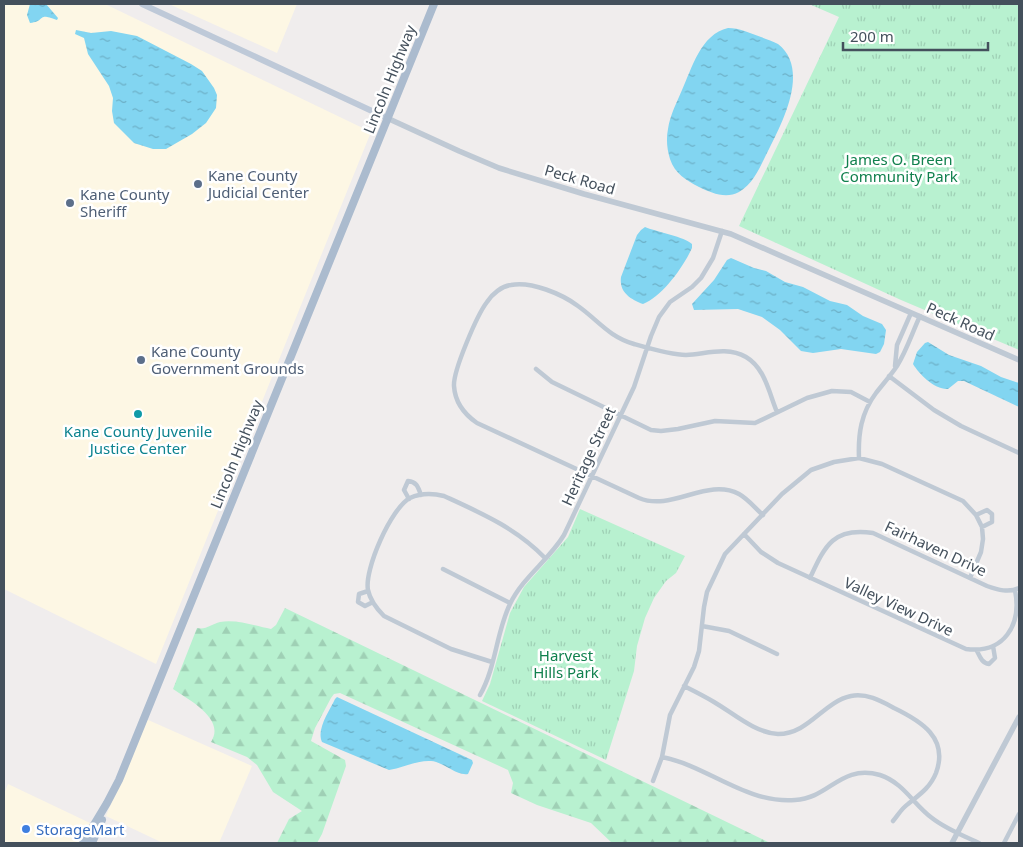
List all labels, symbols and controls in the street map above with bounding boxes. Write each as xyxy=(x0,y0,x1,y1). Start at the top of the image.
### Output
scale bar xyxy=(843,20,988,52)
street label: Lincoln Highway xyxy=(358,21,420,136)
text: 200 m xyxy=(850,26,894,46)
park label: James O. Breen Community Park xyxy=(840,149,958,186)
street label: Peck Road xyxy=(542,159,618,199)
place label: Kane County Judicial Center xyxy=(206,165,309,202)
marker: Kane County Judicial Center xyxy=(192,178,204,190)
place label: Kane County Sheriff xyxy=(80,184,170,221)
marker: Kane County Sheriff xyxy=(64,197,76,209)
street label: Peck Road xyxy=(924,297,998,345)
place label: Kane County Government Grounds xyxy=(151,341,304,378)
marker: Kane County Government Grounds xyxy=(135,354,147,366)
street label: Lincoln Highway xyxy=(205,396,267,511)
street label: Heritage Street xyxy=(556,403,620,509)
marker: Kane County Juvenile Justice Center xyxy=(132,408,144,420)
place label: Kane County Juvenile Justice Center xyxy=(64,421,212,458)
street label: Fairhaven Drive xyxy=(882,516,990,580)
street label: Valley View Drive xyxy=(841,572,957,640)
park label: Harvest Hills Park xyxy=(533,645,599,682)
place label: StorageMart xyxy=(36,819,125,839)
marker: StorageMart xyxy=(20,823,32,835)

